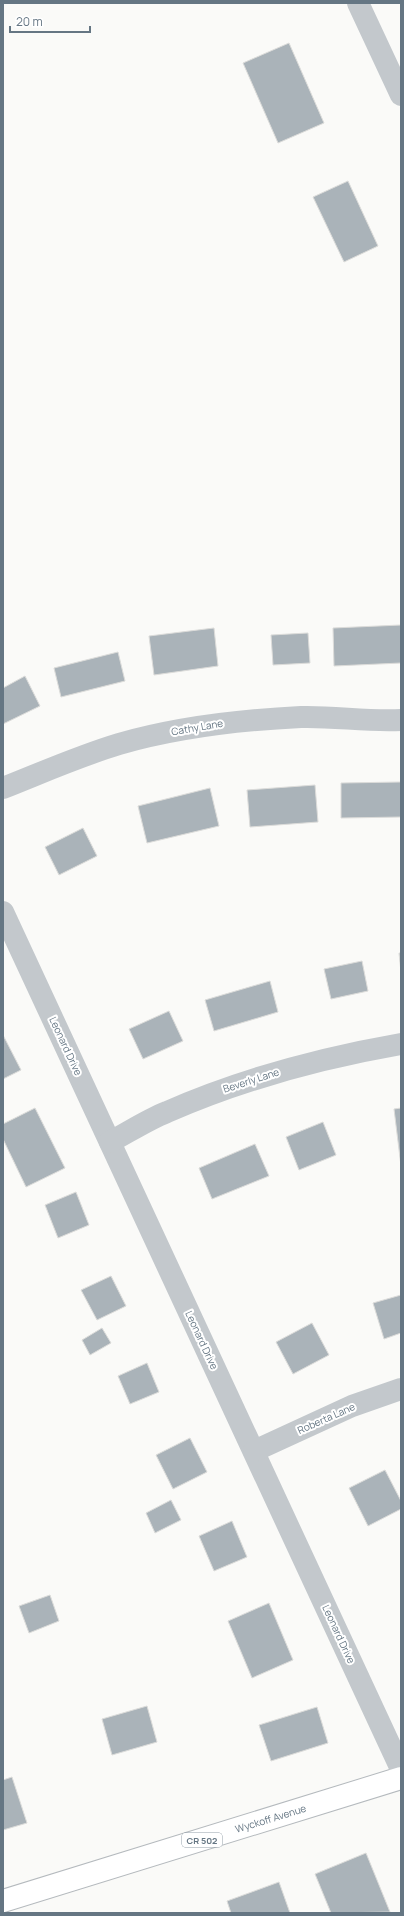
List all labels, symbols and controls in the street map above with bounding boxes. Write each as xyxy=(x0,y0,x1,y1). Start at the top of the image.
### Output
scale bar xyxy=(10,8,90,34)
text: 20 m xyxy=(16,13,43,30)
street label: Cathy Lane xyxy=(170,716,224,738)
street label: Leonard Drive xyxy=(46,1014,86,1078)
street label: Beverly Lane xyxy=(221,1064,281,1096)
street label: Leonard Drive xyxy=(182,1308,222,1372)
street label: Roberta Lane xyxy=(295,1399,357,1437)
street label: Leonard Drive xyxy=(319,1602,359,1666)
street label: Wyckoff Avenue xyxy=(233,1801,308,1836)
road number: CR 502 xyxy=(182,1833,222,1847)

